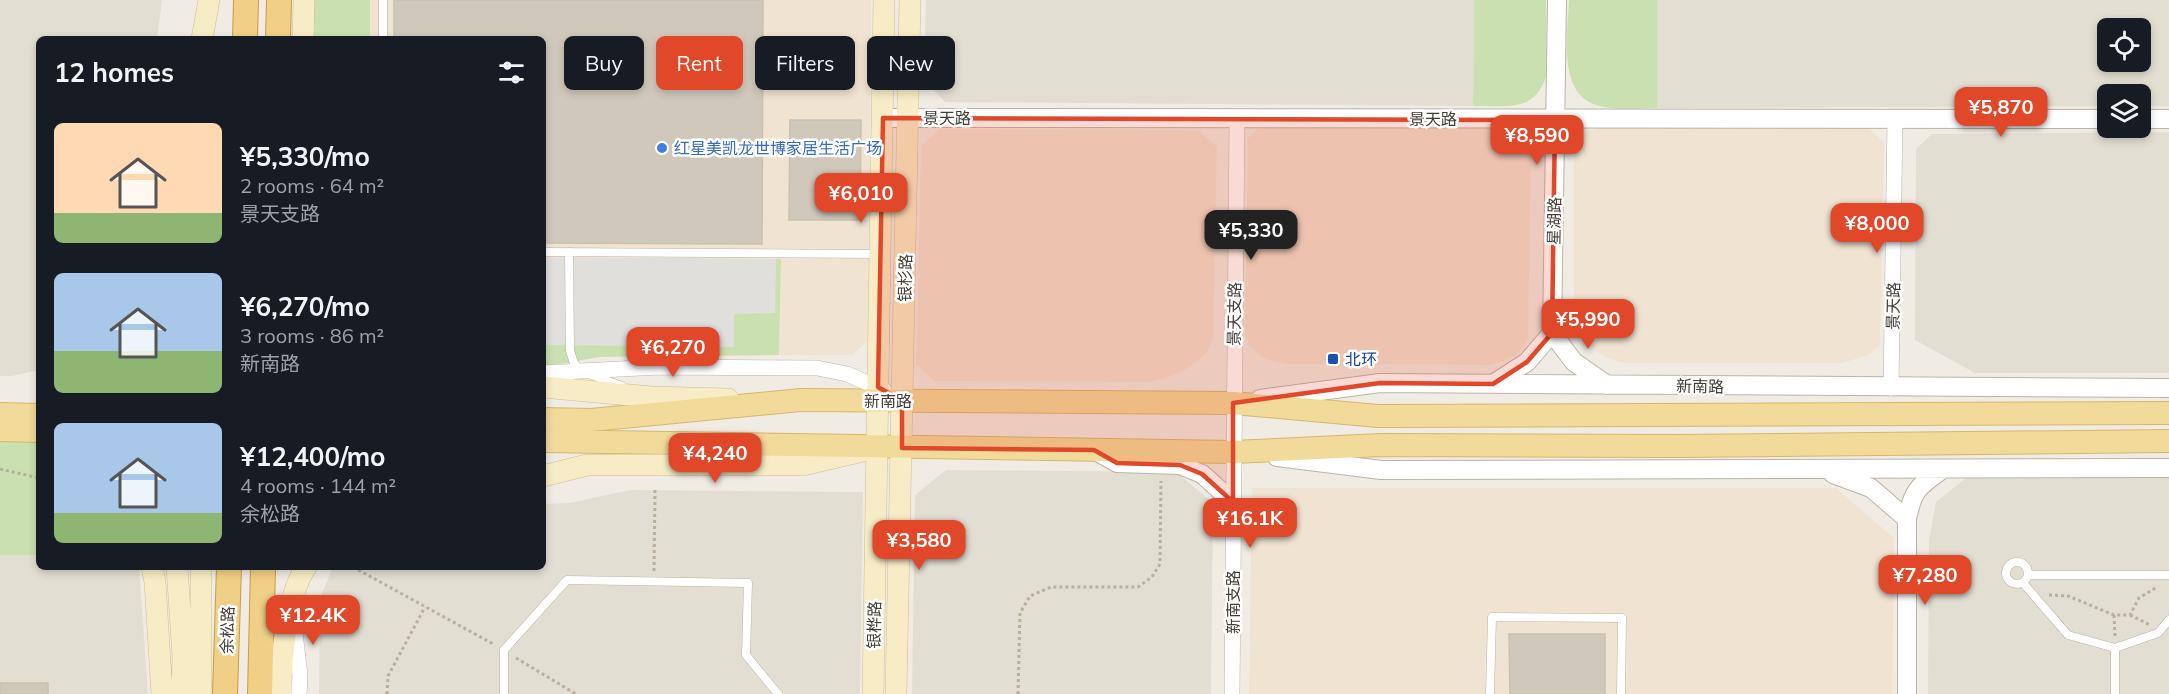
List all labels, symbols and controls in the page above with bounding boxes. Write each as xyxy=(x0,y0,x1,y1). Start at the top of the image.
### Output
map controls xyxy=(2097,18,2151,138)
button: locate xyxy=(2097,18,2151,72)
chip: Buy xyxy=(564,36,644,90)
chip: Rent xyxy=(656,36,743,90)
chip: Filters xyxy=(755,36,855,90)
chip: New xyxy=(867,36,955,90)
text: 12 homes xyxy=(54,56,174,89)
icon: filters xyxy=(495,56,528,89)
button: layers xyxy=(2097,84,2151,138)
pin: ¥5,870 xyxy=(1952,87,2050,138)
text: ¥5,870 xyxy=(1969,94,2033,119)
street label: 景天路 xyxy=(923,108,971,128)
street label: 景天路 xyxy=(1409,109,1457,129)
pin: ¥8,590 xyxy=(1488,115,1586,166)
text: ¥8,590 xyxy=(1505,122,1569,147)
place label: 红星美凯龙世博家居生活广场 xyxy=(674,138,882,158)
text: ¥5,330/mo xyxy=(240,140,370,173)
marker: 红星美凯龙世博家居生活广场 xyxy=(655,141,669,155)
icon: home xyxy=(102,147,174,219)
text: 2 rooms · 64 m² xyxy=(240,173,384,198)
pin: ¥6,010 xyxy=(812,173,910,224)
text: ¥6,010 xyxy=(829,180,893,205)
street label: 星湖路 xyxy=(1544,197,1564,245)
text: 景天支路 xyxy=(240,201,320,226)
pin: ¥8,000 xyxy=(1828,203,1926,254)
pin: ¥5,330 xyxy=(1202,210,1300,261)
text: ¥8,000 xyxy=(1845,210,1909,235)
text: ¥5,330 xyxy=(1219,217,1283,242)
street label: 银杉路 xyxy=(895,254,915,302)
street label: 景天支路 xyxy=(1223,282,1245,346)
street label: 景天路 xyxy=(1883,282,1903,330)
text: ¥6,270/mo xyxy=(240,290,370,323)
icon: home xyxy=(102,297,174,369)
pin: ¥5,990 xyxy=(1539,299,1637,350)
text: ¥5,990 xyxy=(1556,306,1620,331)
text: 3 rooms · 86 m² xyxy=(240,323,384,348)
pin: ¥6,270 xyxy=(624,327,722,378)
text: ¥6,270 xyxy=(641,334,705,359)
place label: 北环 xyxy=(1345,349,1377,369)
text: 新南路 xyxy=(240,351,300,376)
marker: 北环 xyxy=(1326,352,1340,366)
street label: 新南路 xyxy=(1676,376,1724,396)
street label: 新南路 xyxy=(864,391,912,411)
pin: ¥4,240 xyxy=(666,433,764,484)
text: ¥12,400/mo xyxy=(240,440,385,473)
text: ¥4,240 xyxy=(683,440,747,465)
icon: home xyxy=(102,447,174,519)
text: 4 rooms · 144 m² xyxy=(240,473,396,498)
pin: ¥16.1K xyxy=(1201,498,1299,549)
text: 余松路 xyxy=(240,501,300,526)
text: ¥16.1K xyxy=(1217,505,1283,530)
pin: ¥3,580 xyxy=(870,520,968,571)
text: ¥3,580 xyxy=(887,527,951,552)
pin: ¥7,280 xyxy=(1876,555,1974,606)
text: ¥7,280 xyxy=(1893,562,1957,587)
street label: 新南支路 xyxy=(1223,570,1243,634)
pin: ¥12.4K xyxy=(264,595,362,646)
street label: 银桦路 xyxy=(864,601,884,649)
text: ¥12.4K xyxy=(280,602,346,627)
street label: 余松路 xyxy=(216,606,238,654)

